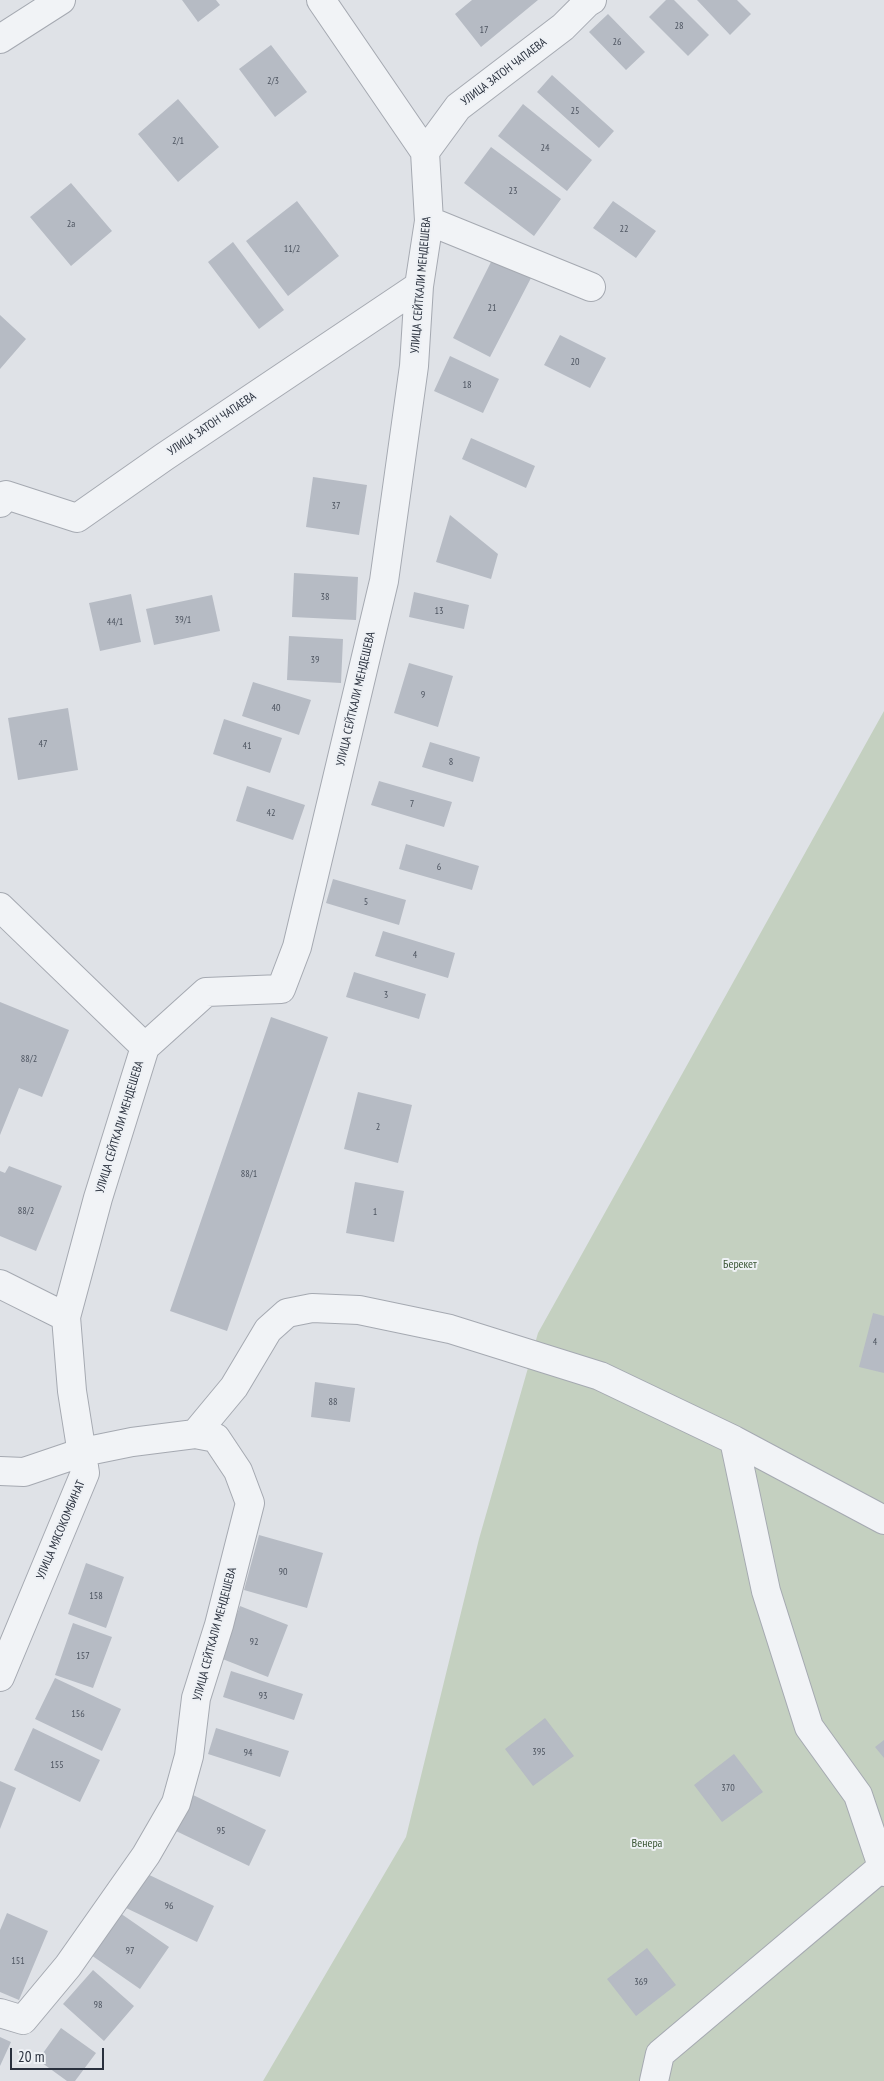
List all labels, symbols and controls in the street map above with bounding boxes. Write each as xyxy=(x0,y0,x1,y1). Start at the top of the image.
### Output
house number: 28 xyxy=(675,20,683,32)
house number: 17 xyxy=(480,24,488,36)
street label: УЛИЦА ЗАТОН ЧАПАЕВА xyxy=(458,35,550,109)
house number: 26 xyxy=(613,36,621,48)
house number: 2/3 xyxy=(267,75,279,87)
house number: 25 xyxy=(571,105,579,117)
house number: 2/1 xyxy=(172,135,184,147)
house number: 24 xyxy=(541,142,549,154)
house number: 23 xyxy=(509,185,517,197)
street label: УЛИЦА СЕЙТКАЛИ МЕНДЕШЕВА xyxy=(408,216,434,354)
house number: 2а xyxy=(67,218,75,230)
house number: 22 xyxy=(620,223,628,235)
house number: 11/2 xyxy=(284,243,300,255)
house number: 21 xyxy=(488,302,496,314)
house number: 20 xyxy=(571,356,579,368)
house number: 18 xyxy=(463,379,471,391)
street label: УЛИЦА ЗАТОН ЧАПАЕВА xyxy=(165,389,259,459)
house number: 37 xyxy=(332,500,340,512)
house number: 38 xyxy=(321,591,329,603)
house number: 13 xyxy=(435,605,443,617)
house number: 39/1 xyxy=(175,614,191,626)
house number: 44/1 xyxy=(107,616,123,628)
street label: УЛИЦА СЕЙТКАЛИ МЕНДЕШЕВА xyxy=(334,630,378,768)
house number: 39 xyxy=(311,654,319,666)
house number: 9 xyxy=(421,689,425,701)
house number: 40 xyxy=(272,702,280,714)
house number: 47 xyxy=(39,738,47,750)
house number: 41 xyxy=(243,740,251,752)
house number: 8 xyxy=(449,756,453,768)
house number: 7 xyxy=(410,798,414,810)
house number: 42 xyxy=(267,807,275,819)
house number: 6 xyxy=(437,861,441,873)
house number: 5 xyxy=(364,896,368,908)
house number: 4 xyxy=(413,949,417,961)
house number: 3 xyxy=(384,989,388,1001)
house number: 88/2 xyxy=(21,1053,37,1065)
street label: УЛИЦА СЕЙТКАЛИ МЕНДЕШЕВА xyxy=(93,1059,147,1195)
house number: 2 xyxy=(376,1121,380,1133)
house number: 88/1 xyxy=(241,1168,257,1180)
house number: 88/2 xyxy=(18,1205,34,1217)
house number: 1 xyxy=(373,1206,377,1218)
park label: Берекет xyxy=(723,1258,757,1272)
house number: 4 xyxy=(873,1336,877,1348)
house number: 88 xyxy=(329,1396,337,1408)
street label: УЛИЦА МЯСОКОМБИНАТ xyxy=(34,1478,88,1582)
street label: УЛИЦА СЕЙТКАЛИ МЕНДЕШЕВА xyxy=(190,1566,240,1702)
house number: 90 xyxy=(279,1566,287,1578)
house number: 158 xyxy=(89,1590,103,1602)
house number: 92 xyxy=(250,1636,258,1648)
house number: 157 xyxy=(76,1650,90,1662)
house number: 93 xyxy=(259,1690,267,1702)
house number: 156 xyxy=(71,1708,85,1720)
house number: 395 xyxy=(532,1746,546,1758)
house number: 94 xyxy=(244,1747,252,1759)
house number: 155 xyxy=(50,1759,64,1771)
house number: 370 xyxy=(721,1782,735,1794)
house number: 95 xyxy=(217,1825,225,1837)
park label: Венера xyxy=(632,1837,662,1851)
house number: 96 xyxy=(165,1900,173,1912)
house number: 97 xyxy=(126,1945,134,1957)
house number: 151 xyxy=(11,1955,25,1967)
house number: 369 xyxy=(634,1976,648,1988)
house number: 98 xyxy=(94,1999,102,2011)
scale bar xyxy=(12,2038,106,2070)
text: 20 m xyxy=(18,2047,44,2066)

